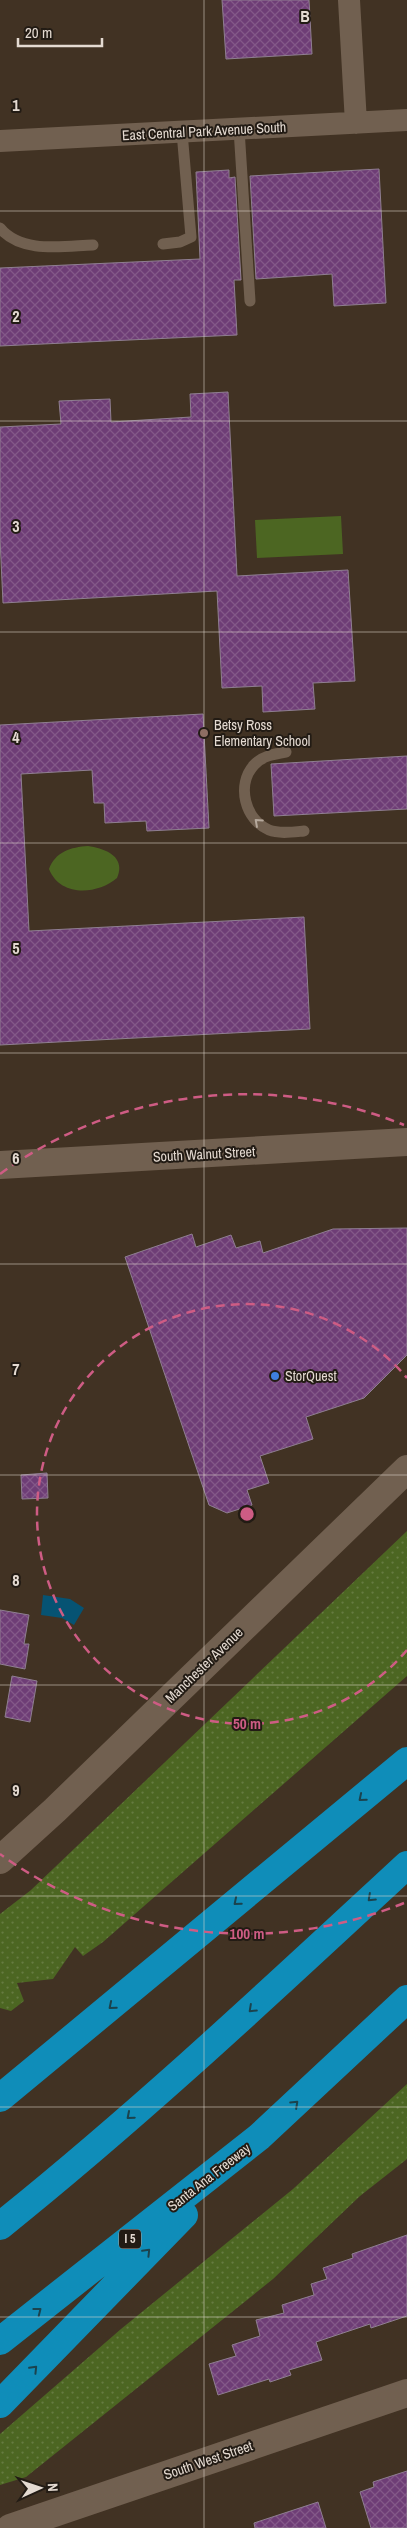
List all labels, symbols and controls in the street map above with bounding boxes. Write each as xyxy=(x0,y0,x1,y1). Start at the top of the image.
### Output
text: B xyxy=(300,5,310,27)
scale bar xyxy=(18,15,101,47)
text: 20 m xyxy=(25,22,52,43)
text: 1 xyxy=(12,94,20,116)
street label: East Central Park Avenue South xyxy=(121,118,287,144)
text: 2 xyxy=(12,305,20,327)
text: 3 xyxy=(12,515,20,537)
place label: Betsy Ross Elementary School xyxy=(214,716,310,750)
text: 4 xyxy=(12,726,20,748)
marker: Betsy Ross Elementary School xyxy=(198,727,210,739)
one-way arrow xyxy=(255,818,264,827)
text: 5 xyxy=(12,937,20,959)
street label: South Walnut Street xyxy=(152,1142,256,1166)
text: 6 xyxy=(12,1147,20,1169)
text: 7 xyxy=(12,1358,20,1380)
place label: StorQuest xyxy=(285,1367,337,1385)
marker: StorQuest xyxy=(269,1370,281,1382)
centre of rings xyxy=(238,1505,256,1523)
text: 8 xyxy=(12,1569,20,1591)
street label: Manchester Avenue xyxy=(161,1623,247,1707)
text: 50 m xyxy=(233,1713,261,1734)
text: 9 xyxy=(12,1779,20,1801)
one-way arrow xyxy=(359,1793,368,1802)
one-way arrow xyxy=(368,1892,377,1901)
one-way arrow xyxy=(234,1897,243,1906)
text: 100 m xyxy=(230,1923,264,1944)
one-way arrow xyxy=(109,2001,118,2010)
one-way arrow xyxy=(249,2003,258,2012)
one-way arrow xyxy=(289,2101,298,2110)
one-way arrow xyxy=(127,2111,136,2120)
street label: Santa Ana Freeway xyxy=(164,2139,254,2215)
road number: I 5 xyxy=(119,2230,141,2248)
one-way arrow xyxy=(142,2249,151,2258)
one-way arrow xyxy=(32,2308,41,2316)
one-way arrow xyxy=(28,2365,37,2374)
street label: South West Street xyxy=(161,2436,255,2484)
north arrow xyxy=(15,2463,65,2513)
text: N xyxy=(44,2483,62,2492)

